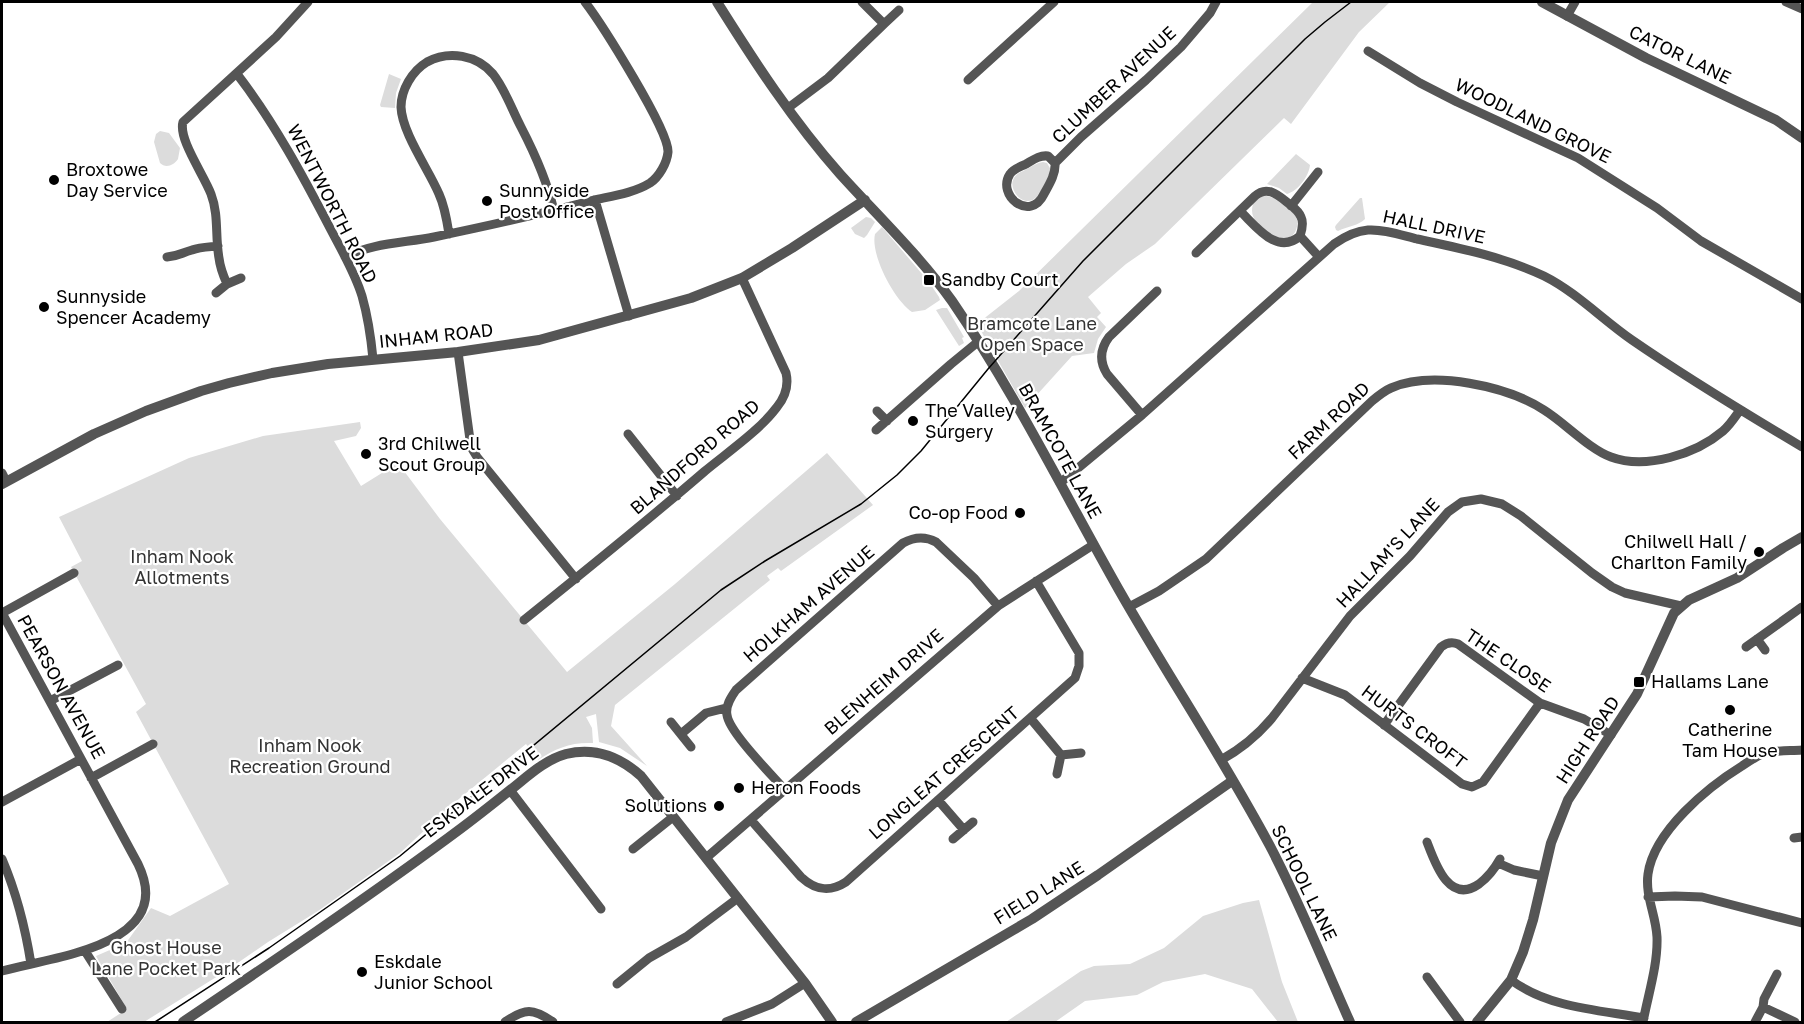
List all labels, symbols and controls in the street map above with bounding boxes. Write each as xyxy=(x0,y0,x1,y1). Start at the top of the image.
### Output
street label: CATOR LANE xyxy=(1626,20,1735,88)
street label: CLUMBER AVENUE xyxy=(1047,21,1180,147)
street label: WOODLAND GROVE xyxy=(1452,73,1615,167)
street label: WENTWORTH ROAD xyxy=(283,120,382,287)
place label: Broxtowe Day Service xyxy=(66,158,168,201)
marker: Broxtowe Day Service xyxy=(47,173,61,187)
place label: Sunnyside Post Office xyxy=(499,179,594,222)
marker: Sunnyside Post Office xyxy=(480,194,494,208)
street label: HALL DRIVE xyxy=(1381,204,1488,248)
place label: Sandby Court xyxy=(941,268,1059,290)
marker: Sandby Court xyxy=(922,273,936,287)
place label: Sunnyside Spencer Academy xyxy=(56,285,211,328)
marker: Sunnyside Spencer Academy xyxy=(37,300,51,314)
park label: Bramcote Lane Open Space xyxy=(967,312,1097,355)
street label: INHAM ROAD xyxy=(378,318,494,352)
street label: FARM ROAD xyxy=(1283,377,1374,464)
street label: BRAMCOTE LANE xyxy=(1015,379,1107,522)
street label: BLANDFORD ROAD xyxy=(625,394,764,518)
place label: The Valley Surgery xyxy=(925,399,1015,442)
marker: The Valley Surgery xyxy=(906,414,920,428)
place label: 3rd Chilwell Scout Group xyxy=(378,432,485,475)
marker: 3rd Chilwell Scout Group xyxy=(359,447,373,461)
street label: HALLAM'S LANE xyxy=(1331,493,1444,612)
place label: Co-op Food xyxy=(909,501,1008,523)
marker: Co-op Food xyxy=(1013,506,1027,520)
place label: Chilwell Hall / Charlton Family xyxy=(1611,530,1747,573)
street label: HOLKHAM AVENUE xyxy=(738,540,878,666)
park label: Inham Nook Allotments xyxy=(130,545,234,588)
marker: Chilwell Hall / Charlton Family xyxy=(1752,545,1766,559)
street label: PEARSON AVENUE xyxy=(13,611,111,762)
street label: BLENHEIM DRIVE xyxy=(819,623,947,739)
street label: THE CLOSE xyxy=(1462,624,1555,697)
place label: Hallams Lane xyxy=(1651,670,1769,692)
marker: Hallams Lane xyxy=(1632,675,1646,689)
street label: HURTS CROFT xyxy=(1358,680,1472,773)
street label: HIGH ROAD xyxy=(1551,692,1624,787)
street label: LONGLEAT CRESCENT xyxy=(864,701,1023,843)
marker: Catherine Tam House xyxy=(1723,703,1737,717)
place label: Catherine Tam House xyxy=(1682,718,1778,761)
park label: Inham Nook Recreation Ground xyxy=(229,734,391,777)
street label: ESKDALE DRIVE xyxy=(418,741,542,842)
place label: Heron Foods xyxy=(751,776,861,798)
marker: Heron Foods xyxy=(732,781,746,795)
place label: Solutions xyxy=(625,794,707,816)
marker: Solutions xyxy=(712,799,726,813)
street label: SCHOOL LANE xyxy=(1267,821,1342,944)
street label: FIELD LANE xyxy=(989,856,1088,929)
park label: Ghost House Lane Pocket Park xyxy=(91,936,241,979)
place label: Eskdale Junior School xyxy=(374,950,493,993)
marker: Eskdale Junior School xyxy=(355,965,369,979)

